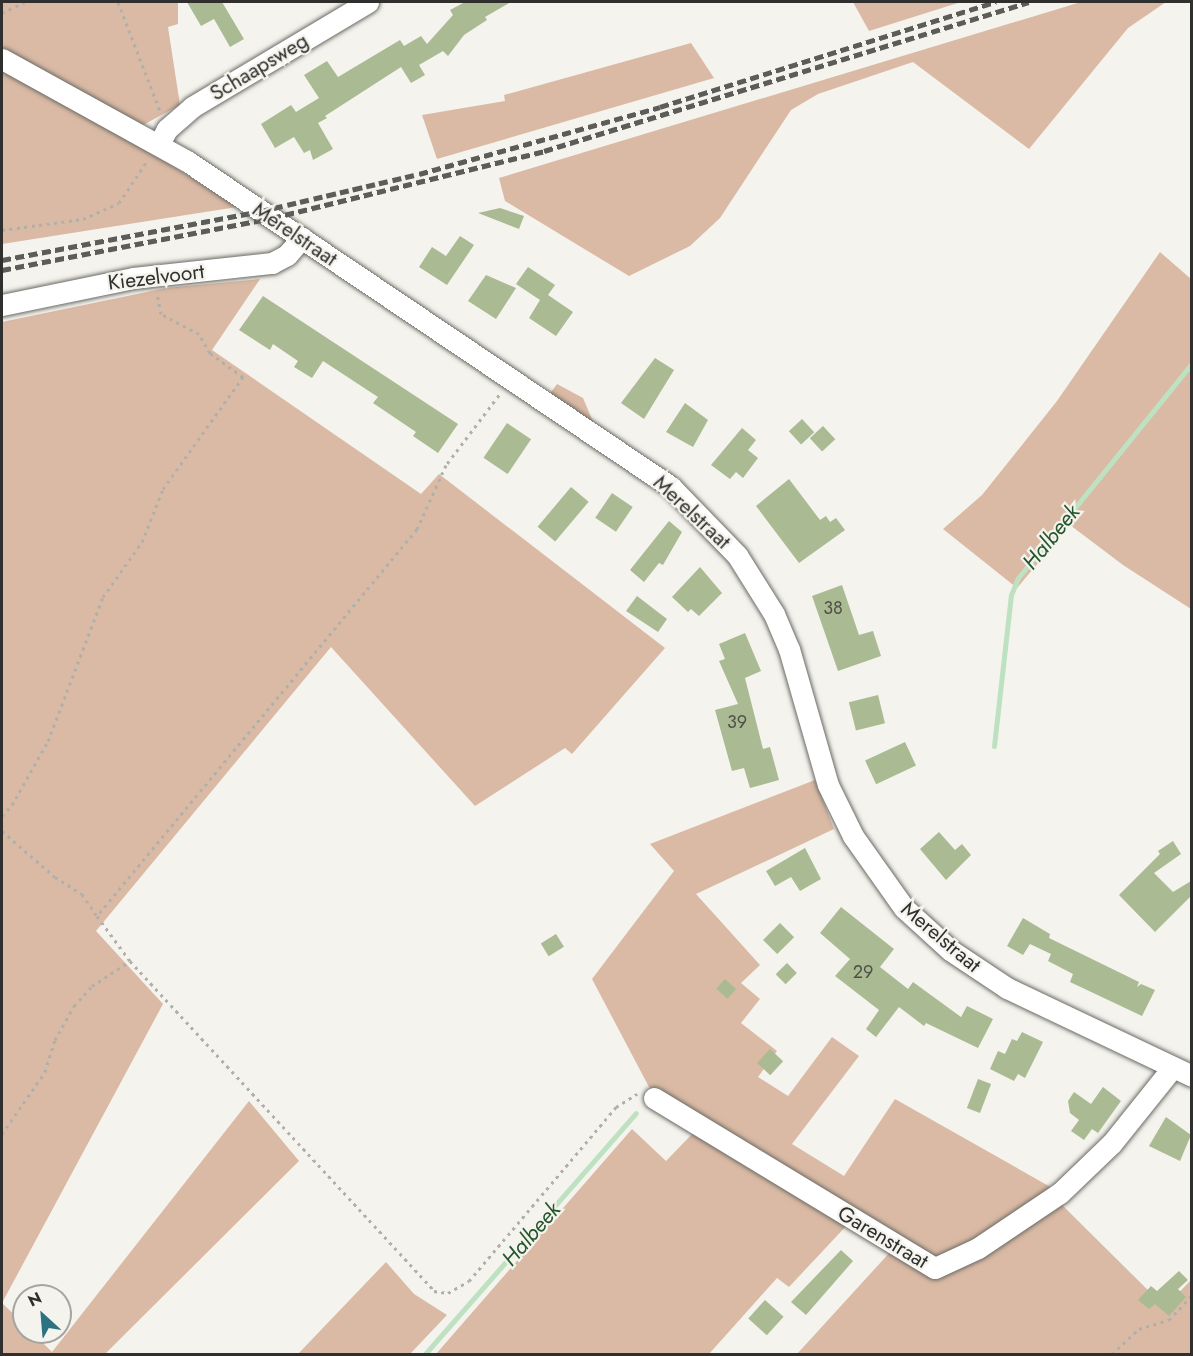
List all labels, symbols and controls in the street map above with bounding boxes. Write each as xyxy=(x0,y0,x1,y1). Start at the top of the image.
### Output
street label: Schaapsweg xyxy=(205,28,313,106)
street label: Merelstraat xyxy=(248,197,342,271)
street label: Kiezelvoort xyxy=(106,259,206,295)
street label: Merelstraat xyxy=(648,470,736,554)
water label: Halbeek xyxy=(1017,499,1085,575)
house number: 38 xyxy=(823,597,843,619)
house number: 39 xyxy=(727,711,747,733)
street label: Merelstraat xyxy=(896,896,986,978)
house number: 29 xyxy=(853,961,873,983)
water label: Halbeek xyxy=(496,1197,566,1271)
street label: Garenstraat xyxy=(833,1200,933,1274)
north arrow xyxy=(12,1284,72,1344)
text: N xyxy=(24,1286,46,1312)

